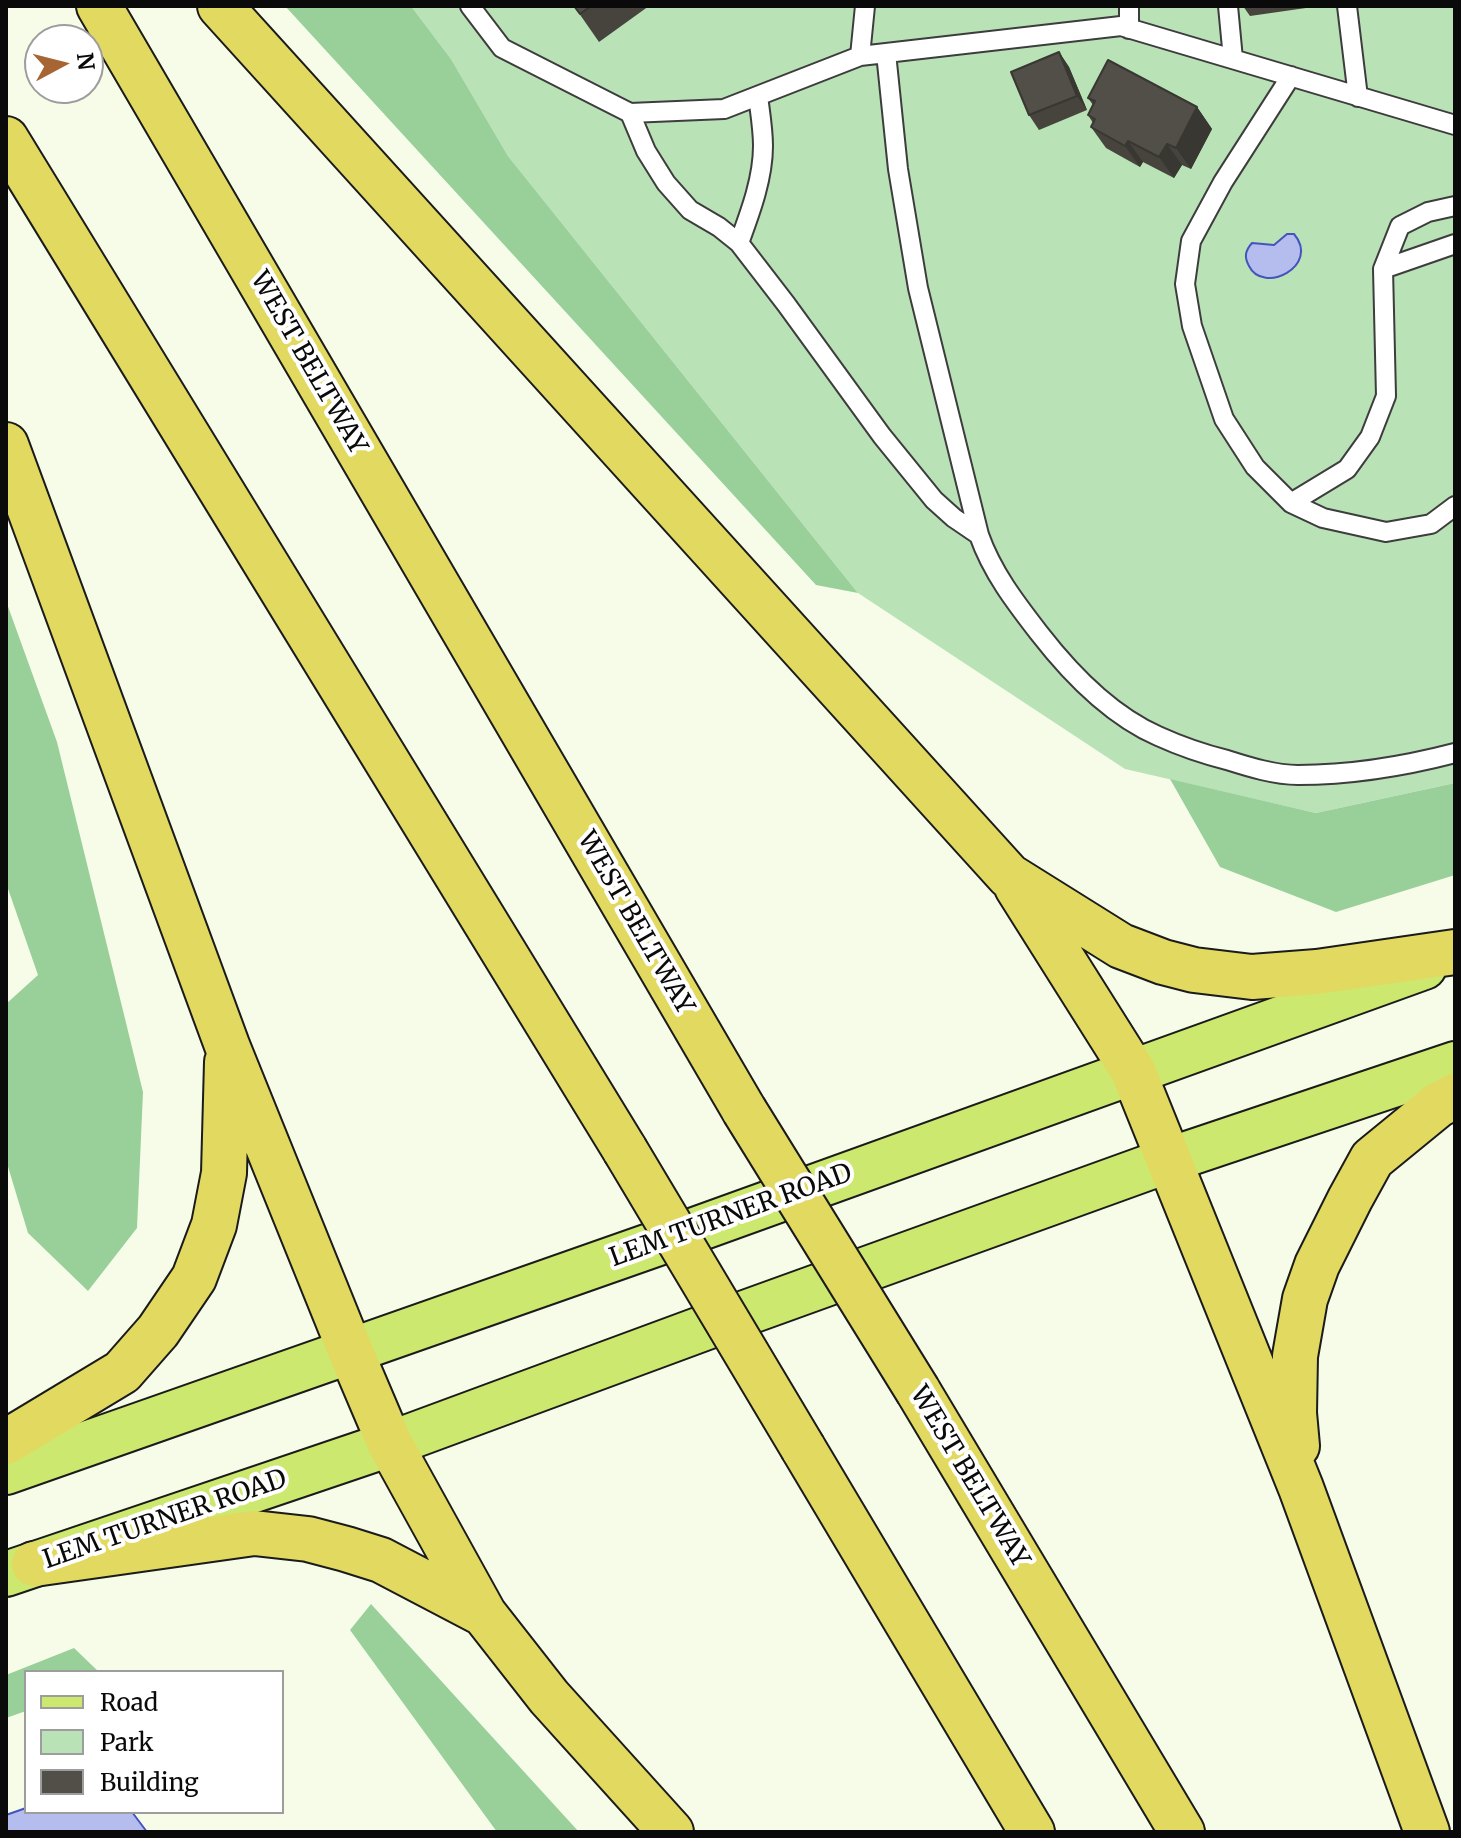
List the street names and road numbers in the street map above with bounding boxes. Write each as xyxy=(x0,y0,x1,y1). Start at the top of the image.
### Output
street label: WEST BELTWAY xyxy=(243,266,373,460)
street label: WEST BELTWAY xyxy=(570,826,700,1020)
street label: LEM TURNER ROAD xyxy=(606,1158,856,1274)
street label: WEST BELTWAY xyxy=(903,1381,1035,1573)
street label: LEM TURNER ROAD xyxy=(39,1464,291,1576)

